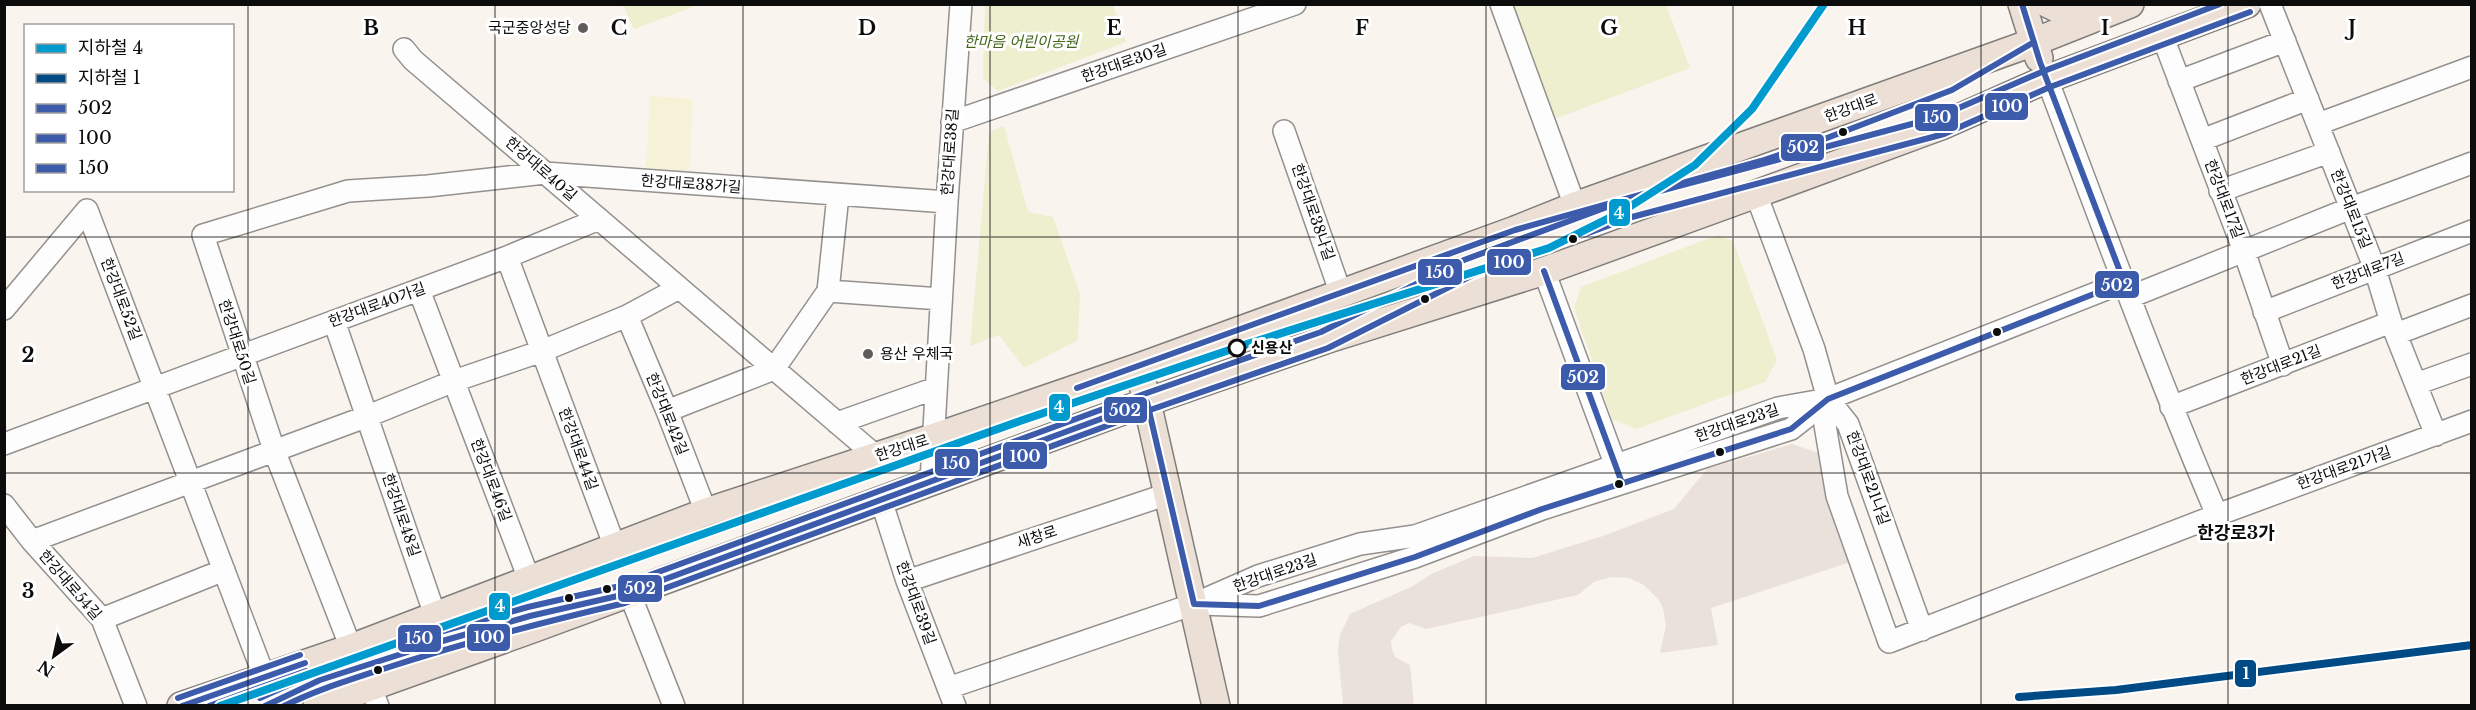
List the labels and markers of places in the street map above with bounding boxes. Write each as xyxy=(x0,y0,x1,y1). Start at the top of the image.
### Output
place label: 국군중앙성당 xyxy=(488,18,571,37)
marker: 국군중앙성당 xyxy=(576,21,590,35)
unlabelled marker xyxy=(1837,126,1849,138)
unlabelled marker xyxy=(1567,233,1579,245)
unlabelled marker xyxy=(1419,293,1431,305)
unlabelled marker xyxy=(1991,326,2003,338)
place label: 신용산 xyxy=(1251,338,1293,357)
marker: 신용산 xyxy=(1228,339,1246,357)
place label: 용산 우체국 xyxy=(880,344,953,363)
marker: 용산 우체국 xyxy=(861,347,875,361)
unlabelled marker xyxy=(1714,446,1726,458)
unlabelled marker xyxy=(1613,478,1625,490)
unlabelled marker xyxy=(601,583,613,595)
unlabelled marker xyxy=(563,592,575,604)
unlabelled marker xyxy=(372,664,384,676)

